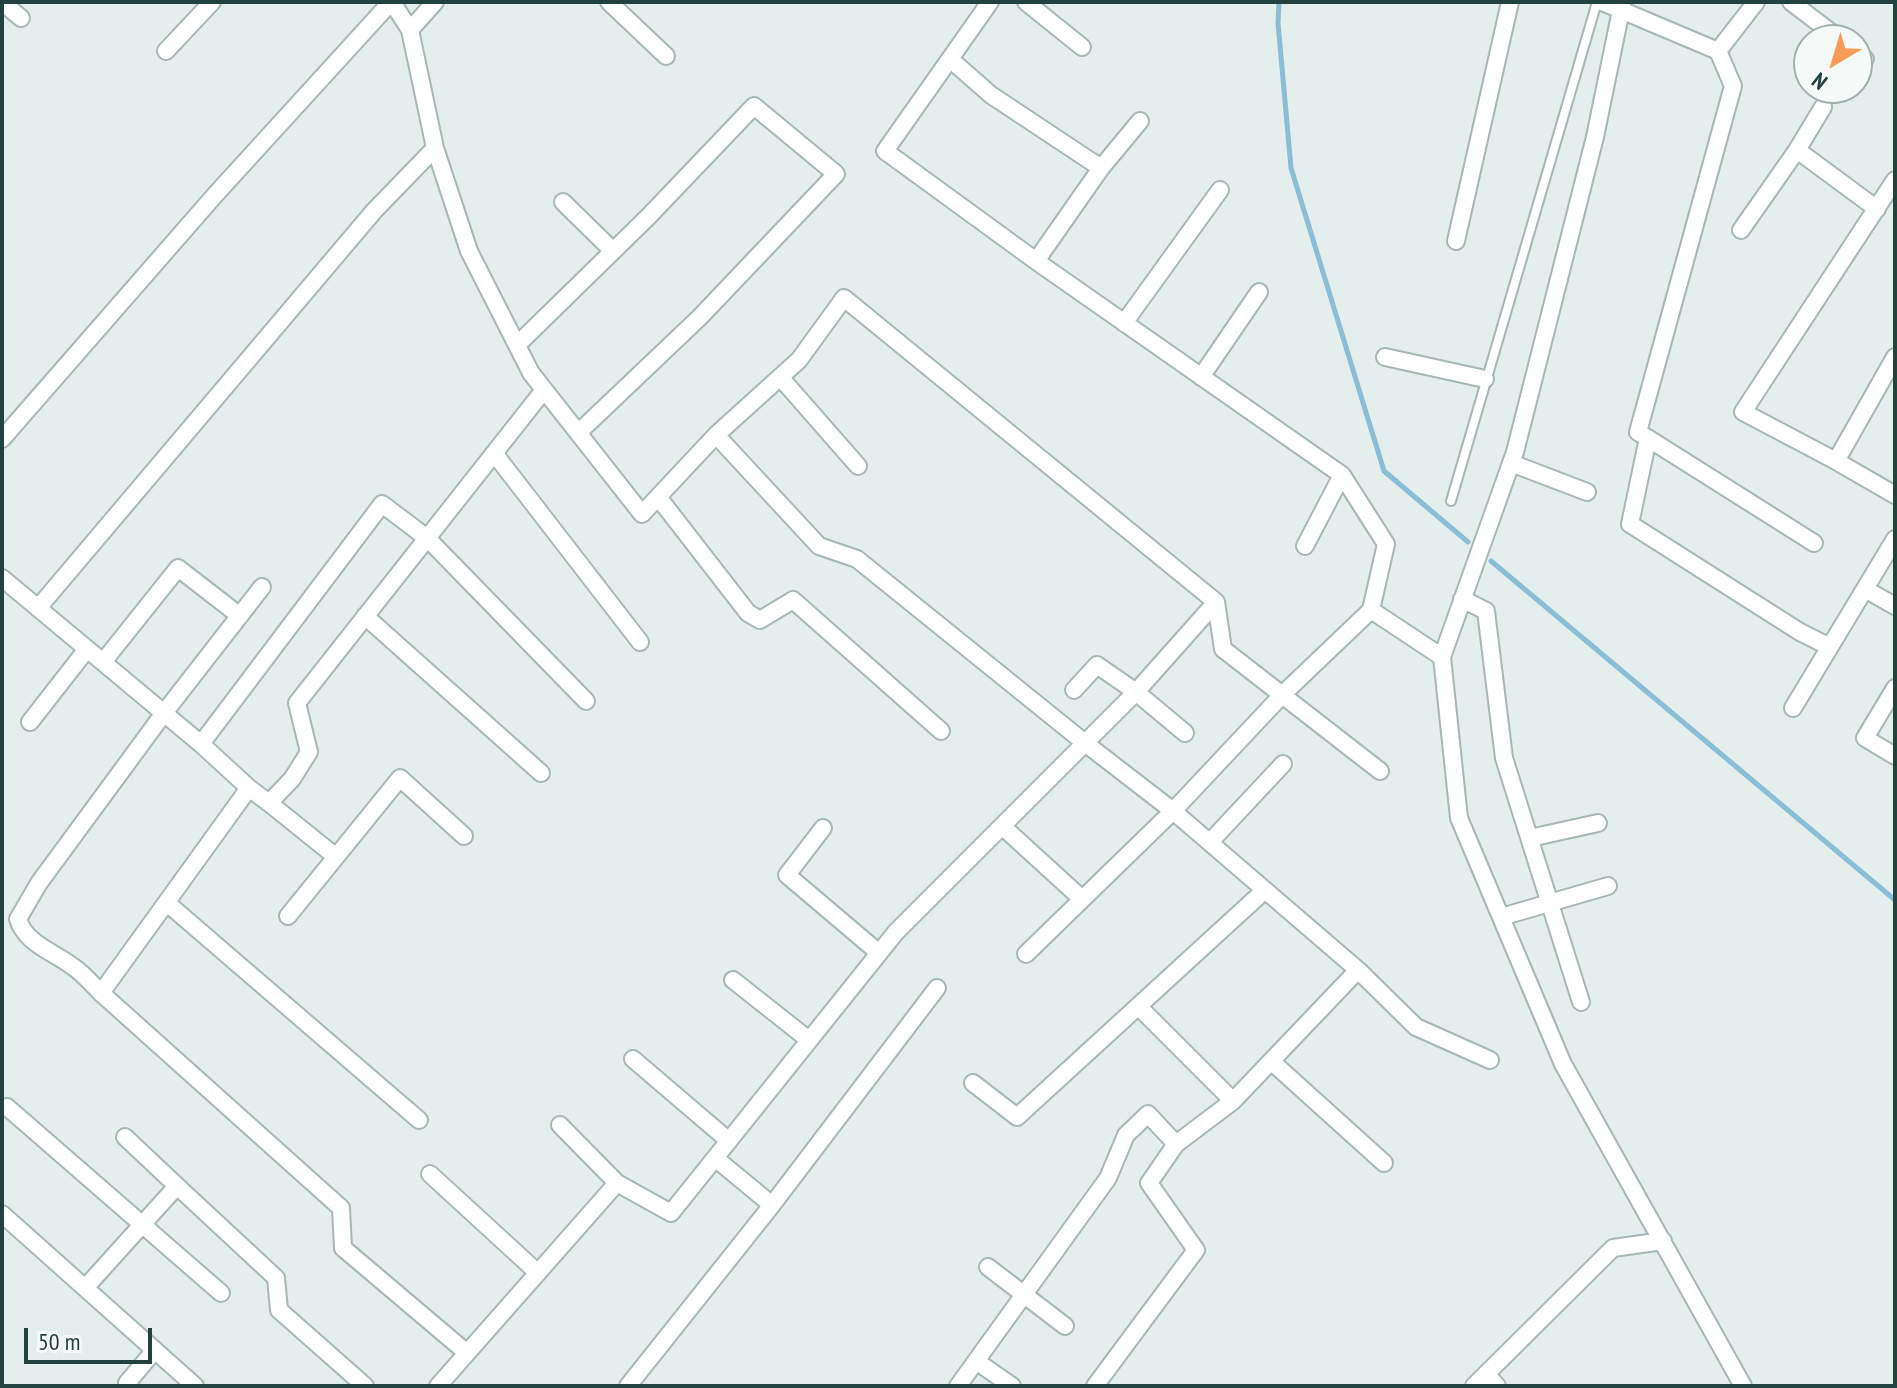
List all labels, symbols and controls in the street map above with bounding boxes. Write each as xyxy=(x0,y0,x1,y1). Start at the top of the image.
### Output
north arrow xyxy=(1793,24,1873,104)
text: N xyxy=(1806,67,1833,96)
scale bar xyxy=(28,1312,156,1362)
text: 50 m xyxy=(38,1326,80,1357)

